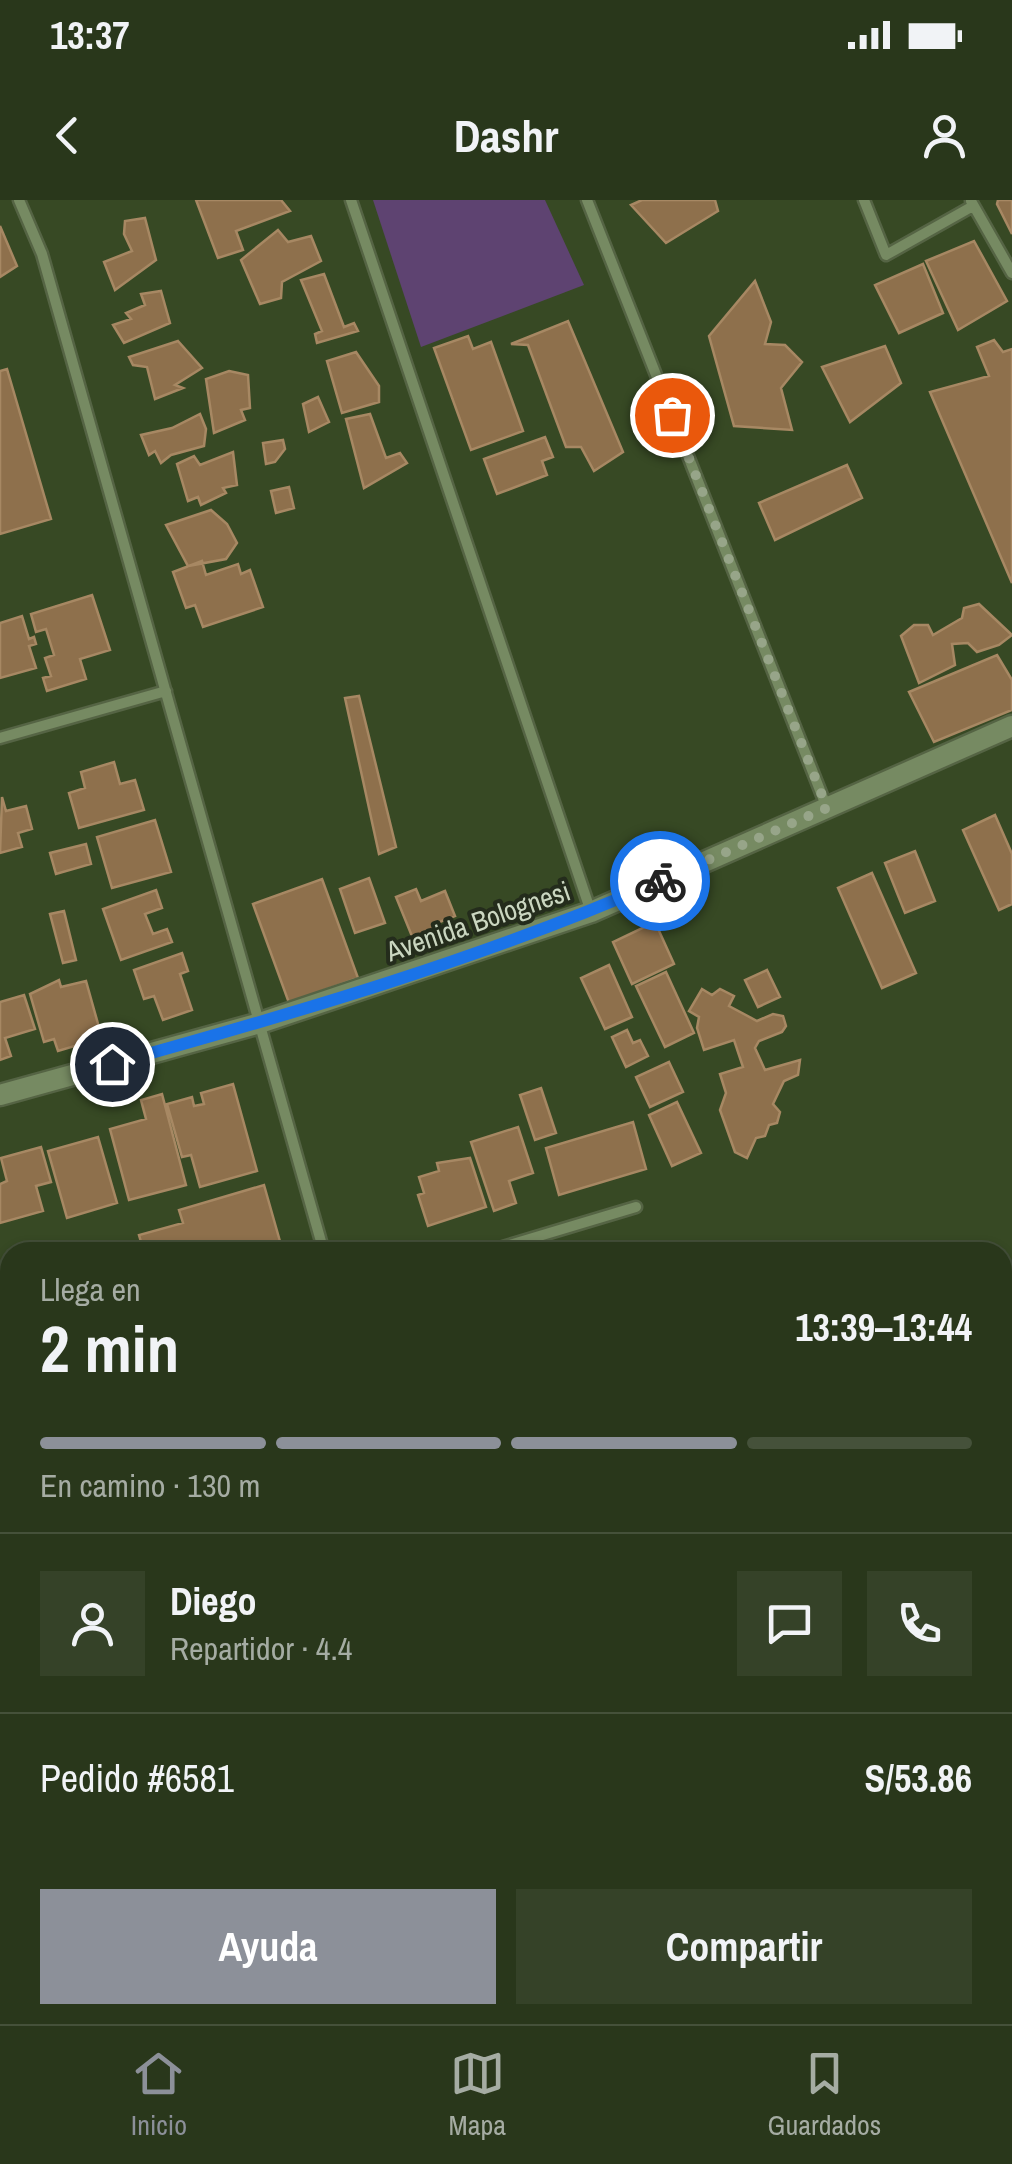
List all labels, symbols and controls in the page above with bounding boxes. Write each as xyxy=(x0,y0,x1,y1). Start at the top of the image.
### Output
text: 13:37 xyxy=(50,10,130,61)
text: Dashr xyxy=(454,105,558,166)
icon: back xyxy=(40,108,95,163)
icon: person xyxy=(917,108,972,163)
pin xyxy=(630,373,715,458)
icon: bag xyxy=(645,388,700,443)
courier xyxy=(610,831,710,931)
icon: bike xyxy=(633,854,688,909)
street label: Avenida Bolognesi xyxy=(380,872,575,971)
pin xyxy=(70,1022,155,1107)
icon: home xyxy=(85,1037,140,1092)
text: Llega en xyxy=(40,1268,141,1311)
text: 13:39–13:44 xyxy=(795,1302,972,1353)
text: 2 min xyxy=(40,1305,179,1392)
text: En camino · 130 m xyxy=(40,1464,260,1507)
button: person xyxy=(40,1571,145,1676)
button: chat xyxy=(737,1571,842,1676)
button: phone xyxy=(867,1571,972,1676)
text: Diego xyxy=(170,1576,257,1627)
text: Repartidor · 4.4 xyxy=(170,1627,352,1670)
text: Pedido #6581 xyxy=(40,1753,234,1804)
text: S/53.86 xyxy=(865,1753,972,1804)
button: Ayuda xyxy=(40,1889,496,2004)
button: Compartir xyxy=(516,1889,972,2004)
tab: Inicio xyxy=(131,2046,187,2144)
tab: Mapa xyxy=(449,2046,506,2144)
tab: Guardados xyxy=(768,2046,881,2144)

